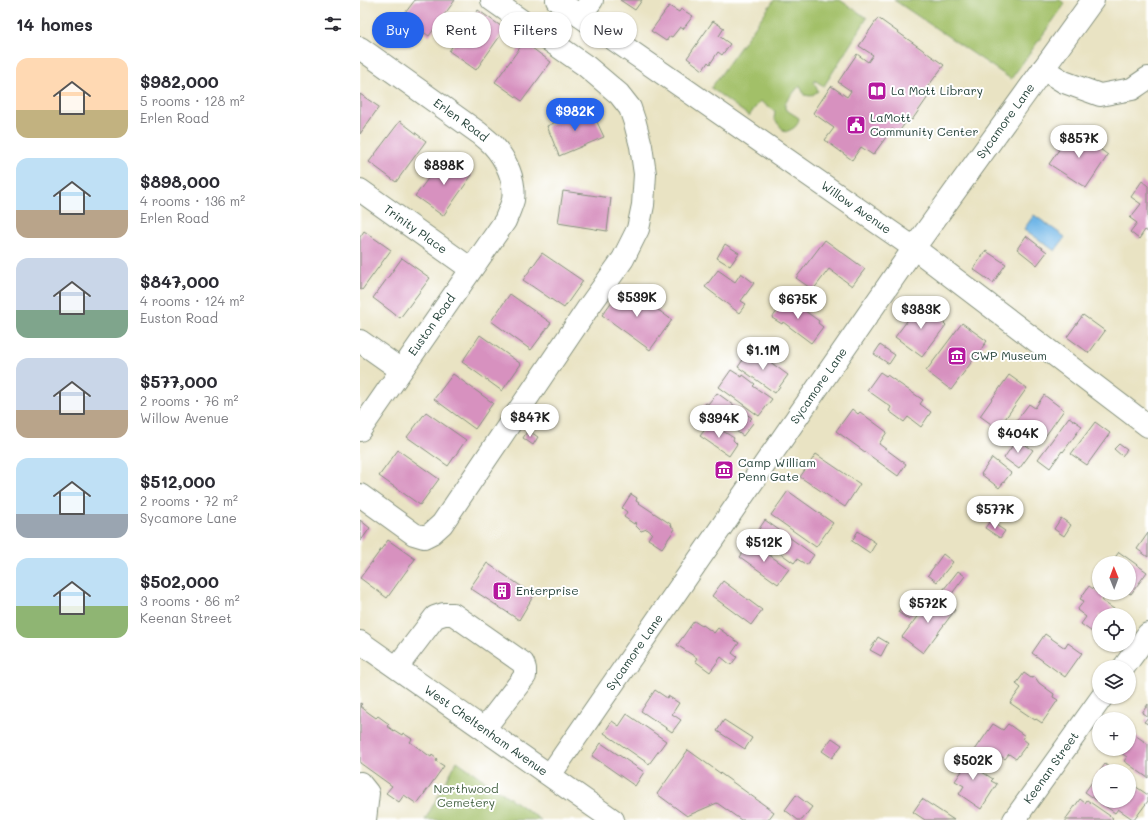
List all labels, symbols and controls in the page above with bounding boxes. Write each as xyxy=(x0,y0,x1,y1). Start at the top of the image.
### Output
chip: Buy xyxy=(372,12,424,48)
chip: Rent xyxy=(432,12,491,48)
chip: Filters xyxy=(499,12,572,48)
chip: New xyxy=(580,12,637,48)
text: 14 homes xyxy=(16,13,93,35)
icon: filters xyxy=(322,13,344,35)
text: $982,000 xyxy=(140,70,219,92)
icon: home xyxy=(48,74,96,122)
library icon: La Mott Library xyxy=(866,80,888,102)
street label: Sycamore Lane xyxy=(972,80,1037,161)
place label: La Mott Library xyxy=(891,82,983,98)
text: 5 rooms · 128 m² xyxy=(140,92,245,109)
street label: Erlen Road xyxy=(431,94,493,145)
pin: $982K xyxy=(547,98,603,132)
text: $982K xyxy=(555,102,595,119)
text: Erlen Road xyxy=(140,109,209,126)
place label: LaMott Community Center xyxy=(870,109,978,139)
public building icon: LaMott Community Center xyxy=(845,114,867,136)
pin: $857K xyxy=(1051,125,1107,159)
text: $857K xyxy=(1059,129,1099,146)
pin: $898K xyxy=(416,152,472,186)
text: $898K xyxy=(424,156,464,173)
text: $898,000 xyxy=(140,170,220,192)
icon: home xyxy=(48,174,96,222)
street label: Willow Avenue xyxy=(818,177,895,237)
text: 4 rooms · 136 m² xyxy=(140,192,245,209)
street label: Trinity Place xyxy=(381,201,451,257)
text: Erlen Road xyxy=(140,209,209,226)
text: $847,000 xyxy=(140,270,219,292)
icon: home xyxy=(48,274,96,322)
pin: $539K xyxy=(609,284,665,318)
pin: $675K xyxy=(770,286,826,320)
text: $539K xyxy=(617,288,657,305)
street label: Euston Road xyxy=(404,290,459,359)
text: $675K xyxy=(778,290,818,307)
text: 4 rooms · 124 m² xyxy=(140,292,245,309)
pin: $383K xyxy=(893,296,949,330)
text: $383K xyxy=(901,300,941,317)
text: Euston Road xyxy=(140,309,218,326)
pin: $1.1M xyxy=(735,337,791,371)
text: $1.1M xyxy=(746,341,780,358)
street label: Sycamore Lane xyxy=(786,344,850,427)
museum icon: CWP Museum xyxy=(946,345,968,367)
place label: CWP Museum xyxy=(971,347,1047,363)
text: $577,000 xyxy=(140,370,217,392)
icon: home xyxy=(48,374,96,422)
text: 2 rooms · 76 m² xyxy=(140,392,239,409)
pin: $847K xyxy=(502,404,558,438)
pin: $394K xyxy=(691,405,747,439)
text: $847K xyxy=(510,408,550,425)
text: Willow Avenue xyxy=(140,409,229,426)
text: $394K xyxy=(699,409,739,426)
pin: $404K xyxy=(990,420,1046,454)
text: $404K xyxy=(997,424,1039,441)
place label: Camp William Penn Gate xyxy=(738,454,816,484)
museum icon: Camp William Penn Gate xyxy=(713,459,735,481)
text: $512,000 xyxy=(140,470,215,492)
icon: home xyxy=(48,474,96,522)
text: 2 rooms · 72 m² xyxy=(140,492,238,509)
pin: $577K xyxy=(967,496,1023,530)
text: $577K xyxy=(976,500,1014,517)
text: Sycamore Lane xyxy=(140,509,237,526)
pin: $512K xyxy=(736,529,792,563)
text: $512K xyxy=(745,533,783,550)
north arrow xyxy=(1092,556,1136,600)
map controls xyxy=(1092,556,1136,808)
text: $502,000 xyxy=(140,570,219,592)
icon: home xyxy=(48,574,96,622)
building icon: Enterprise xyxy=(491,580,513,602)
place label: Enterprise xyxy=(516,582,579,598)
pin: $572K xyxy=(900,590,956,624)
text: 3 rooms · 86 m² xyxy=(140,592,240,609)
text: $572K xyxy=(909,594,947,611)
button: locate xyxy=(1092,608,1136,652)
text: Keenan Street xyxy=(140,609,232,626)
street label: Sycamore Lane xyxy=(602,610,666,693)
button: layers xyxy=(1092,660,1136,704)
street label: West Cheltenham Avenue xyxy=(422,681,551,779)
button: + xyxy=(1092,712,1136,756)
street label: Keenan Street xyxy=(1019,728,1082,807)
pin: $502K xyxy=(945,747,1001,781)
text: $502K xyxy=(953,751,993,768)
button: − xyxy=(1092,764,1136,808)
park label: Northwood Cemetery xyxy=(433,780,499,810)

